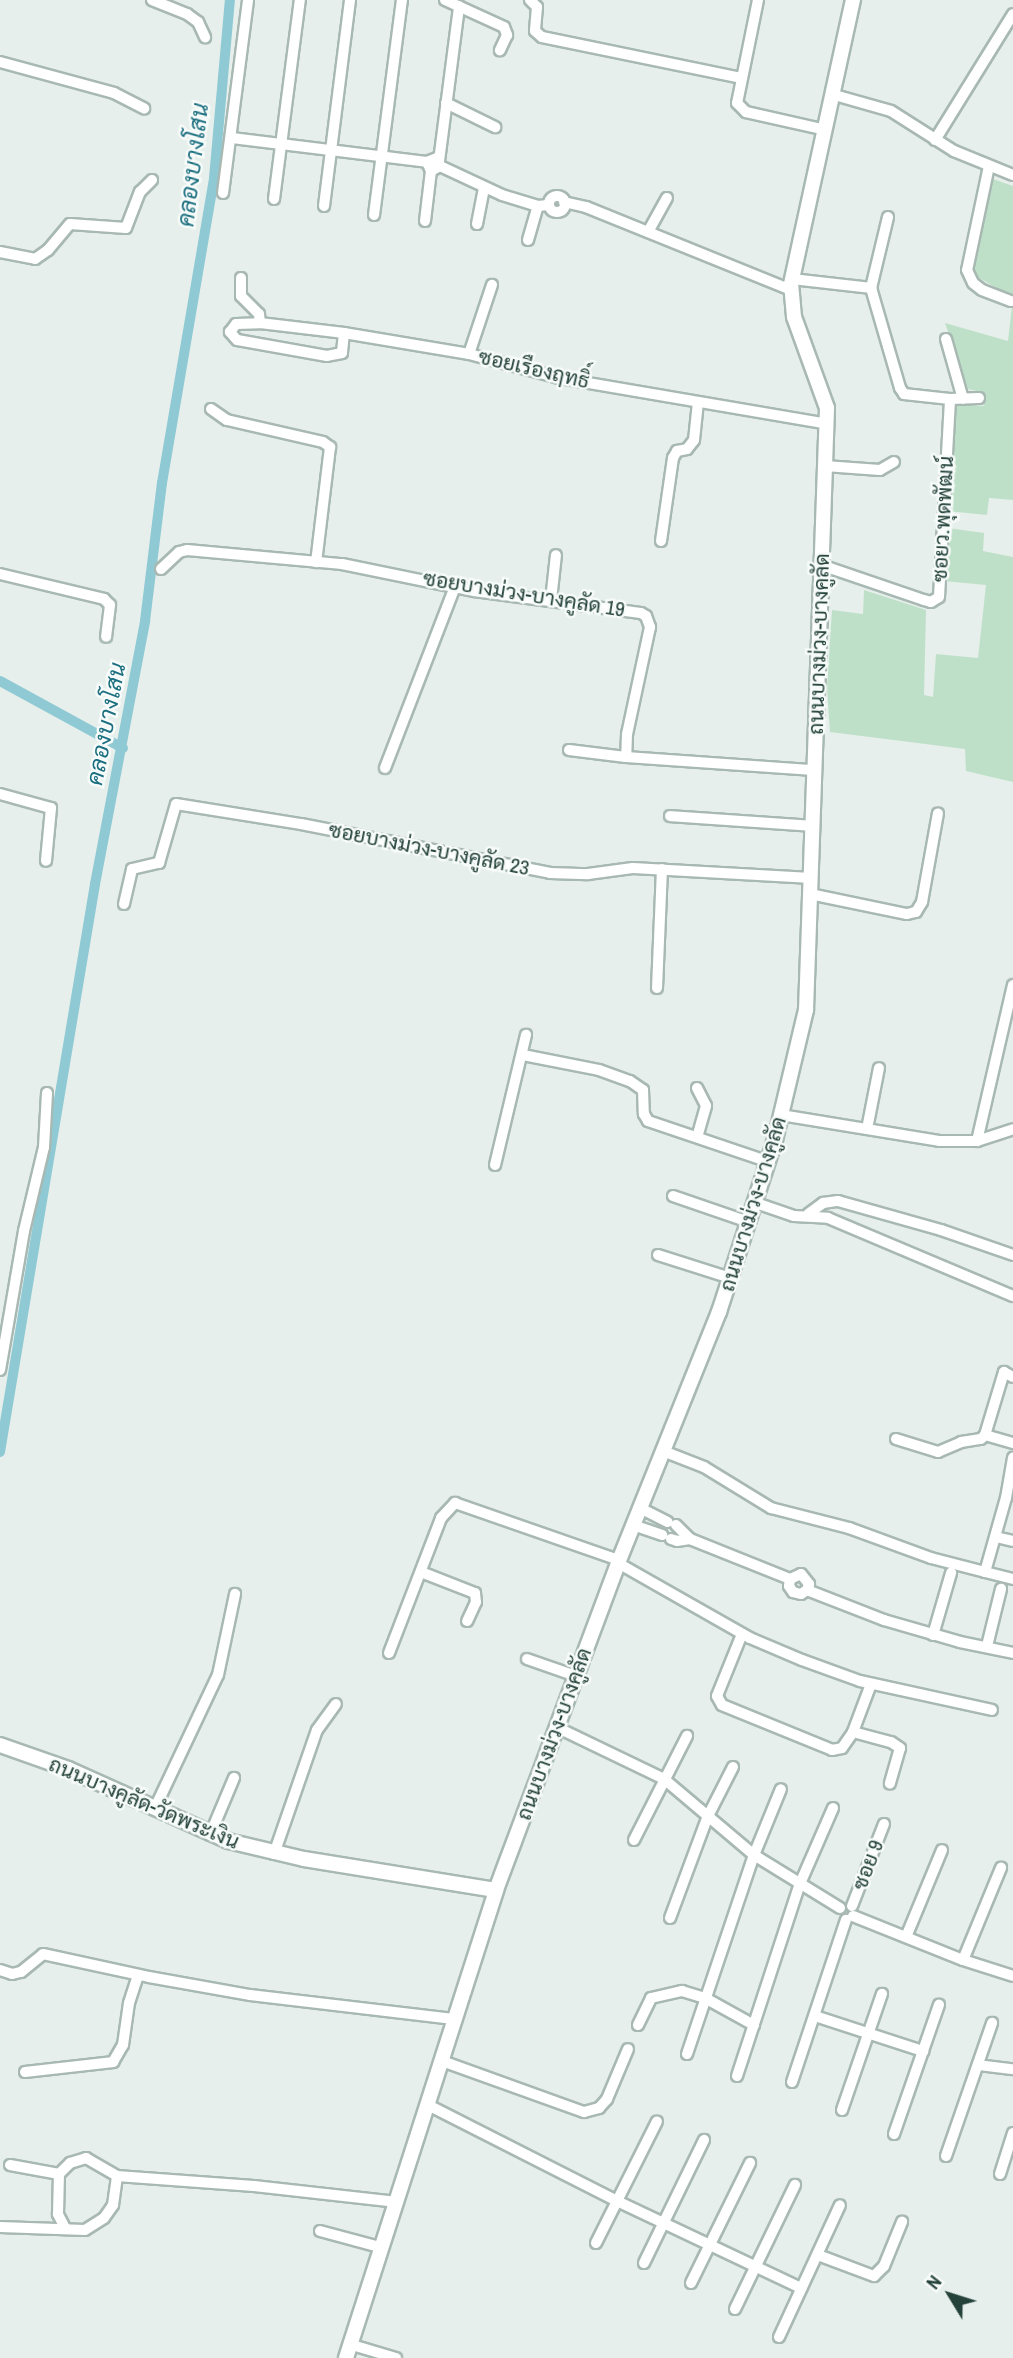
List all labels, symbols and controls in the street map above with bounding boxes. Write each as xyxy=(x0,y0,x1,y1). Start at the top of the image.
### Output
water label: คลองบางโสน xyxy=(172,102,214,228)
street label: ซอยเรืองฤทธิ์ xyxy=(476,344,592,394)
street label: ซอยว.พุดพัฒน์ xyxy=(927,455,959,583)
street label: ถนนบางม่วง-บางคูลัด xyxy=(803,553,835,735)
street label: ซอยบางม่วง-บางคูลัด 19 xyxy=(421,566,627,622)
water label: คลองบางโสน xyxy=(81,660,131,788)
street label: ซอยบางม่วง-บางคูลัด 23 xyxy=(327,817,531,881)
street label: ถนนบางม่วง-บางคูลัด xyxy=(714,1113,792,1295)
street label: ถนนบางม่วง-บางคูลัด xyxy=(511,1644,597,1824)
street label: ถนนบางคูลัด-วัดพระเงิน xyxy=(45,1751,243,1855)
street label: ซอย 9 xyxy=(847,1836,889,1894)
north arrow xyxy=(915,2260,985,2330)
text: N xyxy=(920,2270,947,2295)

